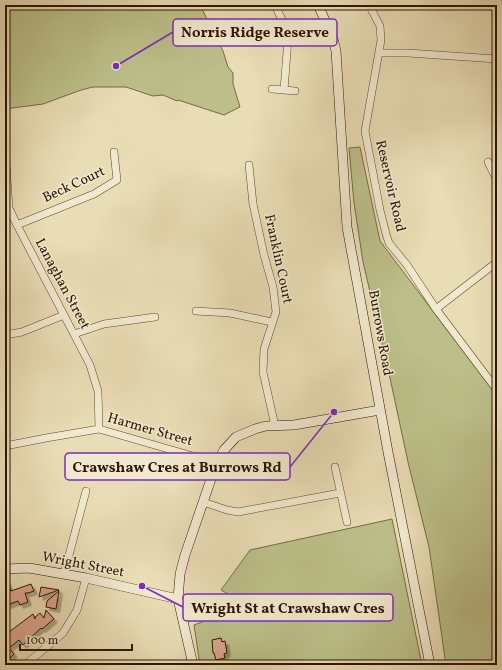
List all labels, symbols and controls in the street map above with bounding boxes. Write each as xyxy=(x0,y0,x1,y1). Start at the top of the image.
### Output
callout: Norris Ridge Reserve xyxy=(173,19,337,46)
text: Norris Ridge Reserve xyxy=(181,23,329,44)
street label: Reservoir Road xyxy=(370,138,410,234)
street label: Beck Court xyxy=(40,162,108,208)
street label: Franklin Court xyxy=(259,212,297,306)
street label: Lanaghan Street xyxy=(30,235,94,333)
street label: Burrows Road xyxy=(363,289,397,378)
street label: Harmer Street xyxy=(105,409,195,451)
callout: Crawshaw Cres at Burrows Rd xyxy=(65,453,290,480)
text: Crawshaw Cres at Burrows Rd xyxy=(72,458,282,479)
street label: Wright Street xyxy=(40,548,126,582)
callout: Wright St at Crawshaw Cres xyxy=(183,594,393,621)
text: Wright St at Crawshaw Cres xyxy=(191,599,385,620)
scale bar xyxy=(20,626,132,652)
text: 100 m xyxy=(26,633,59,649)

